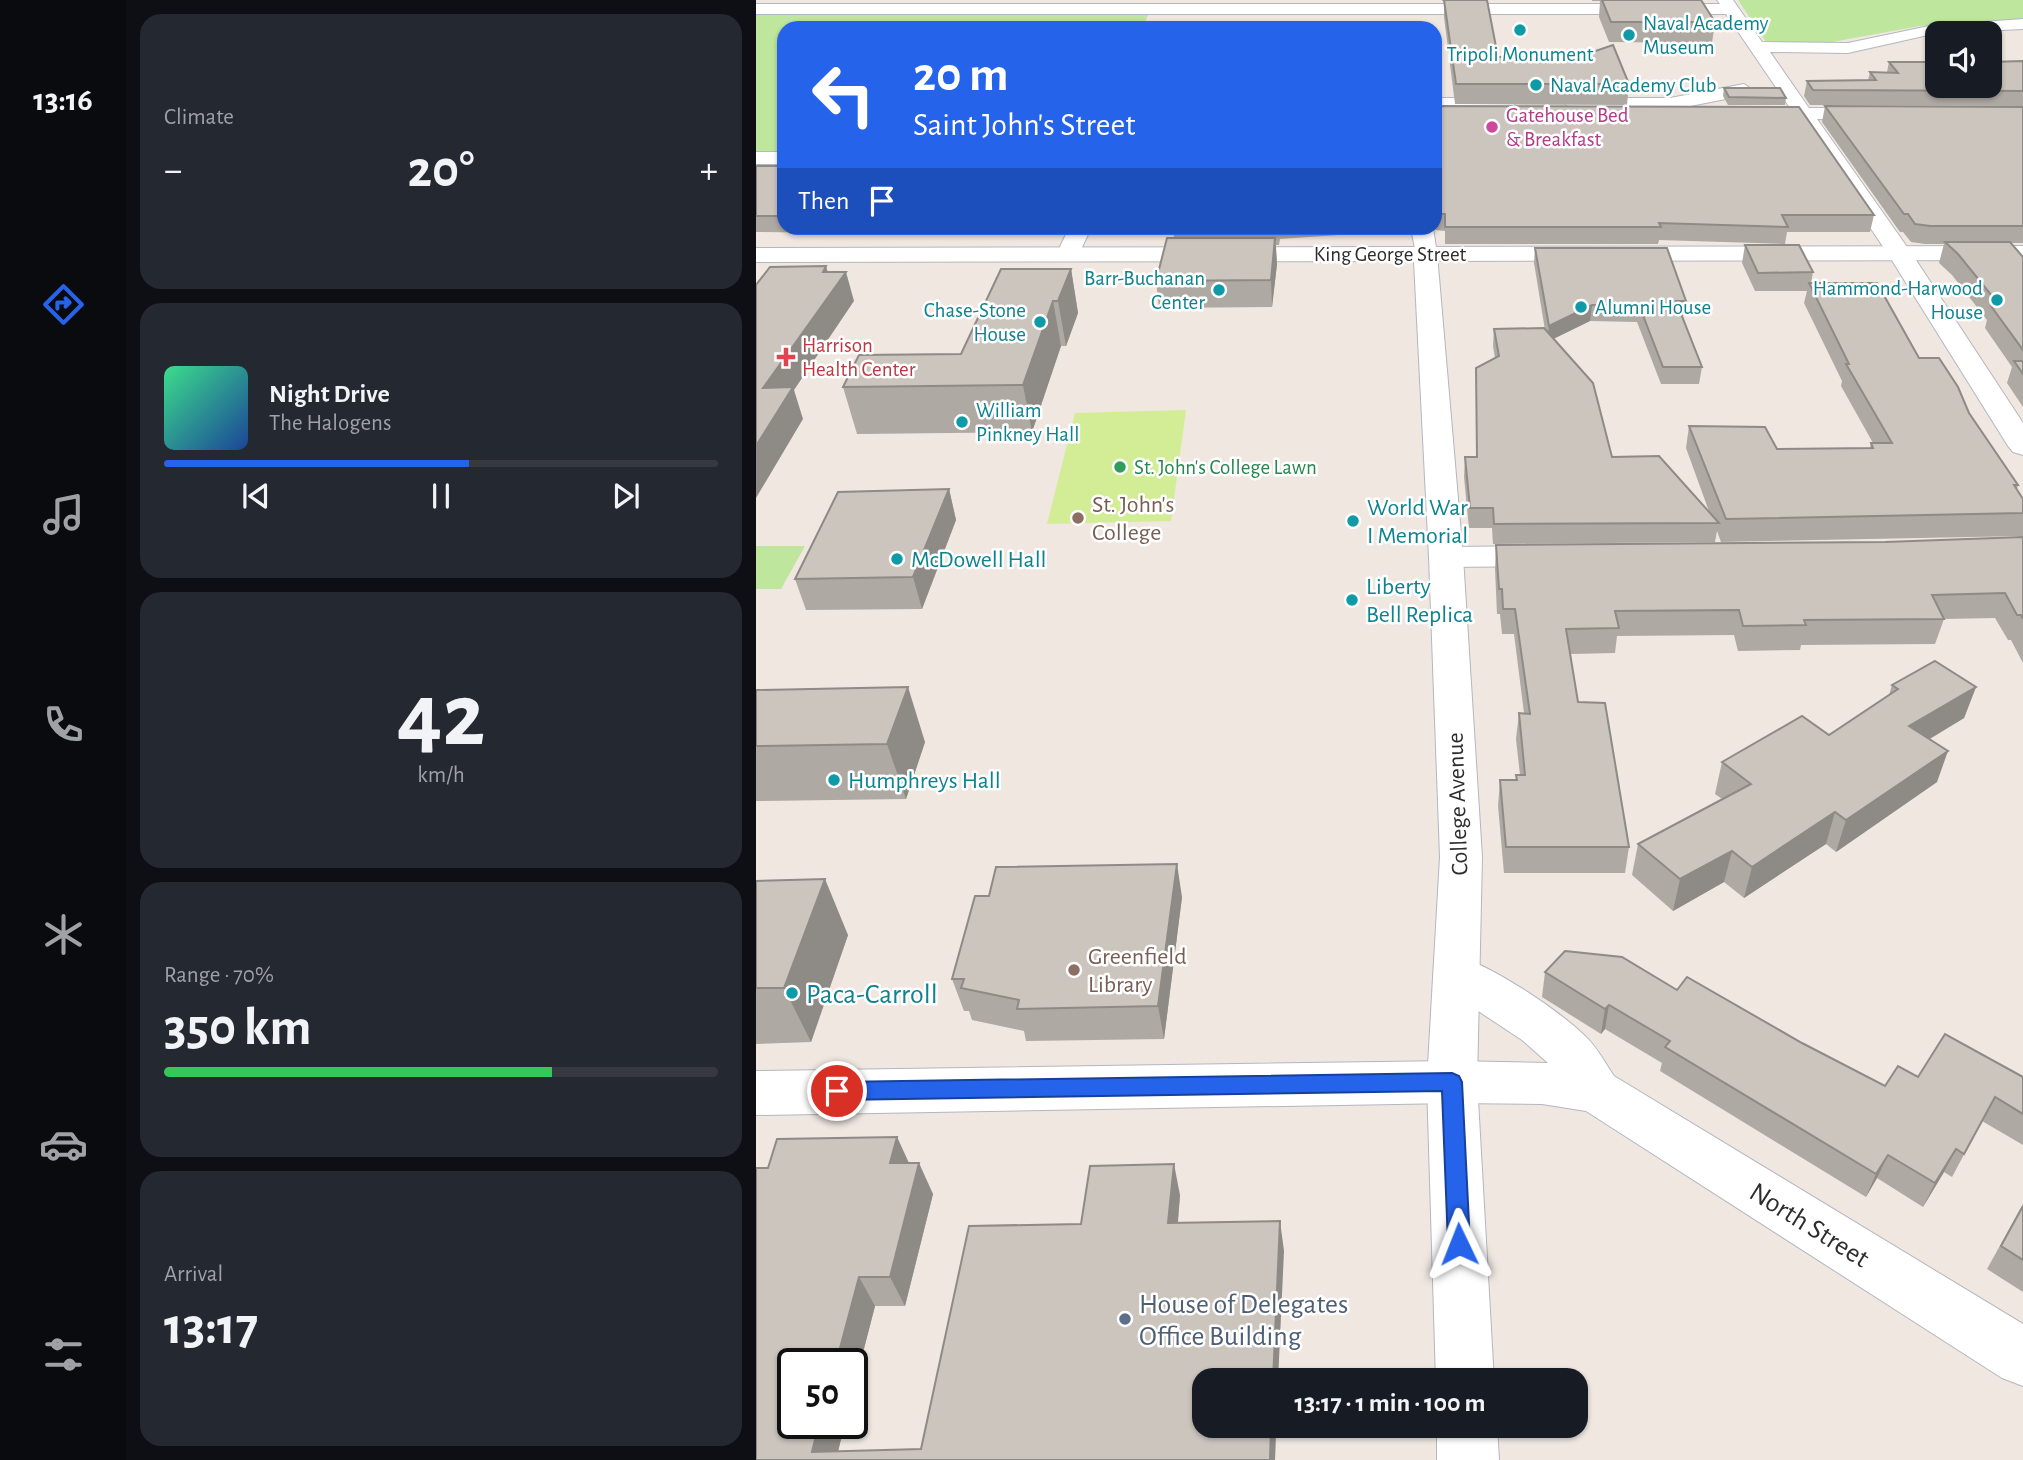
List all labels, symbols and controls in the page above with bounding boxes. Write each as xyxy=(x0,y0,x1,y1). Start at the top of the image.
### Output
place label: Naval Academy Museum xyxy=(1643,13,1769,58)
map controls xyxy=(1925,21,2002,98)
button: sound xyxy=(1925,21,2002,98)
marker: Tripoli Monument xyxy=(1512,22,1528,38)
marker: Naval Academy Museum xyxy=(1621,27,1637,43)
place label: Tripoli Monument xyxy=(1446,44,1594,65)
icon: left xyxy=(798,49,889,140)
text: 20 m xyxy=(913,51,1009,100)
place label: Naval Academy Club xyxy=(1550,75,1717,96)
marker: Naval Academy Club xyxy=(1528,77,1544,93)
text: 13:16 xyxy=(33,84,93,116)
place label: Gatehouse Bed & Breakfast xyxy=(1506,105,1629,150)
text: Climate xyxy=(164,106,234,129)
text: Saint John's Street xyxy=(913,109,1136,141)
marker: Gatehouse Bed & Breakfast xyxy=(1484,119,1500,135)
text: 20° xyxy=(408,144,474,196)
text: − xyxy=(164,152,182,190)
text: + xyxy=(700,152,718,190)
icon: arrive xyxy=(863,182,901,220)
text: Then xyxy=(798,188,849,214)
street label: King George Street xyxy=(1314,244,1467,265)
place label: Barr-Buchanan Center xyxy=(1084,268,1205,313)
place label: Hammond-Harwood House xyxy=(1813,278,1983,323)
icon: directions xyxy=(39,280,88,329)
marker: Barr-Buchanan Center xyxy=(1211,282,1227,298)
marker: Hammond-Harwood House xyxy=(1989,292,2005,308)
place label: Alumni House xyxy=(1595,297,1711,318)
marker: Alumni House xyxy=(1573,299,1589,315)
place label: Chase-Stone House xyxy=(924,300,1026,345)
marker: Chase-Stone House xyxy=(1032,314,1048,330)
place label: Harrison Health Center xyxy=(802,335,916,380)
marker: Harrison Health Center xyxy=(776,347,796,367)
text: Night Drive xyxy=(269,381,390,407)
place label: William Pinkney Hall xyxy=(976,400,1079,445)
text: The Halogens xyxy=(269,412,391,435)
marker: William Pinkney Hall xyxy=(954,414,970,430)
place label: St. John's College Lawn xyxy=(1134,457,1317,478)
marker: St. John's College Lawn xyxy=(1112,459,1128,475)
icon: previous xyxy=(237,477,275,515)
icon: pause xyxy=(422,477,460,515)
icon: next xyxy=(607,477,645,515)
icon: music xyxy=(39,490,88,539)
place label: St. John's College xyxy=(1092,493,1174,545)
place label: World War I Memorial xyxy=(1367,496,1468,548)
marker: St. John's College xyxy=(1070,510,1086,526)
marker: World War I Memorial xyxy=(1345,513,1361,529)
place label: McDowell Hall xyxy=(911,548,1047,572)
marker: McDowell Hall xyxy=(889,551,905,567)
place label: Liberty Bell Replica xyxy=(1366,575,1473,627)
marker: Liberty Bell Replica xyxy=(1344,592,1360,608)
text: 42 xyxy=(397,671,485,762)
icon: phone xyxy=(39,700,88,749)
street label: College Avenue xyxy=(1444,732,1472,876)
text: km/h xyxy=(417,764,465,787)
place label: Humphreys Hall xyxy=(848,769,1001,793)
marker: Humphreys Hall xyxy=(826,772,842,788)
icon: climate xyxy=(39,910,88,959)
place label: Greenfield Library xyxy=(1088,945,1187,997)
marker: Greenfield Library xyxy=(1066,962,1082,978)
text: Range · 70% xyxy=(164,964,274,987)
place label: Paca-Carroll xyxy=(806,981,938,1009)
marker: Paca-Carroll xyxy=(784,985,800,1001)
text: 350 km xyxy=(164,1002,312,1054)
pin xyxy=(807,1061,867,1121)
icon: arrive xyxy=(818,1072,856,1110)
icon: car xyxy=(39,1120,88,1169)
street label: North Street xyxy=(1744,1178,1874,1273)
position arrow xyxy=(1422,1207,1496,1281)
text: Arrival xyxy=(164,1263,223,1286)
place label: House of Delegates Office Building xyxy=(1139,1291,1348,1351)
text: 13:17 xyxy=(164,1301,258,1353)
marker: House of Delegates Office Building xyxy=(1117,1311,1133,1327)
icon: filters xyxy=(39,1330,88,1379)
speed limit sign: 50 xyxy=(777,1348,868,1439)
text: 13:17 · 1 min · 100 m xyxy=(1295,1390,1485,1416)

